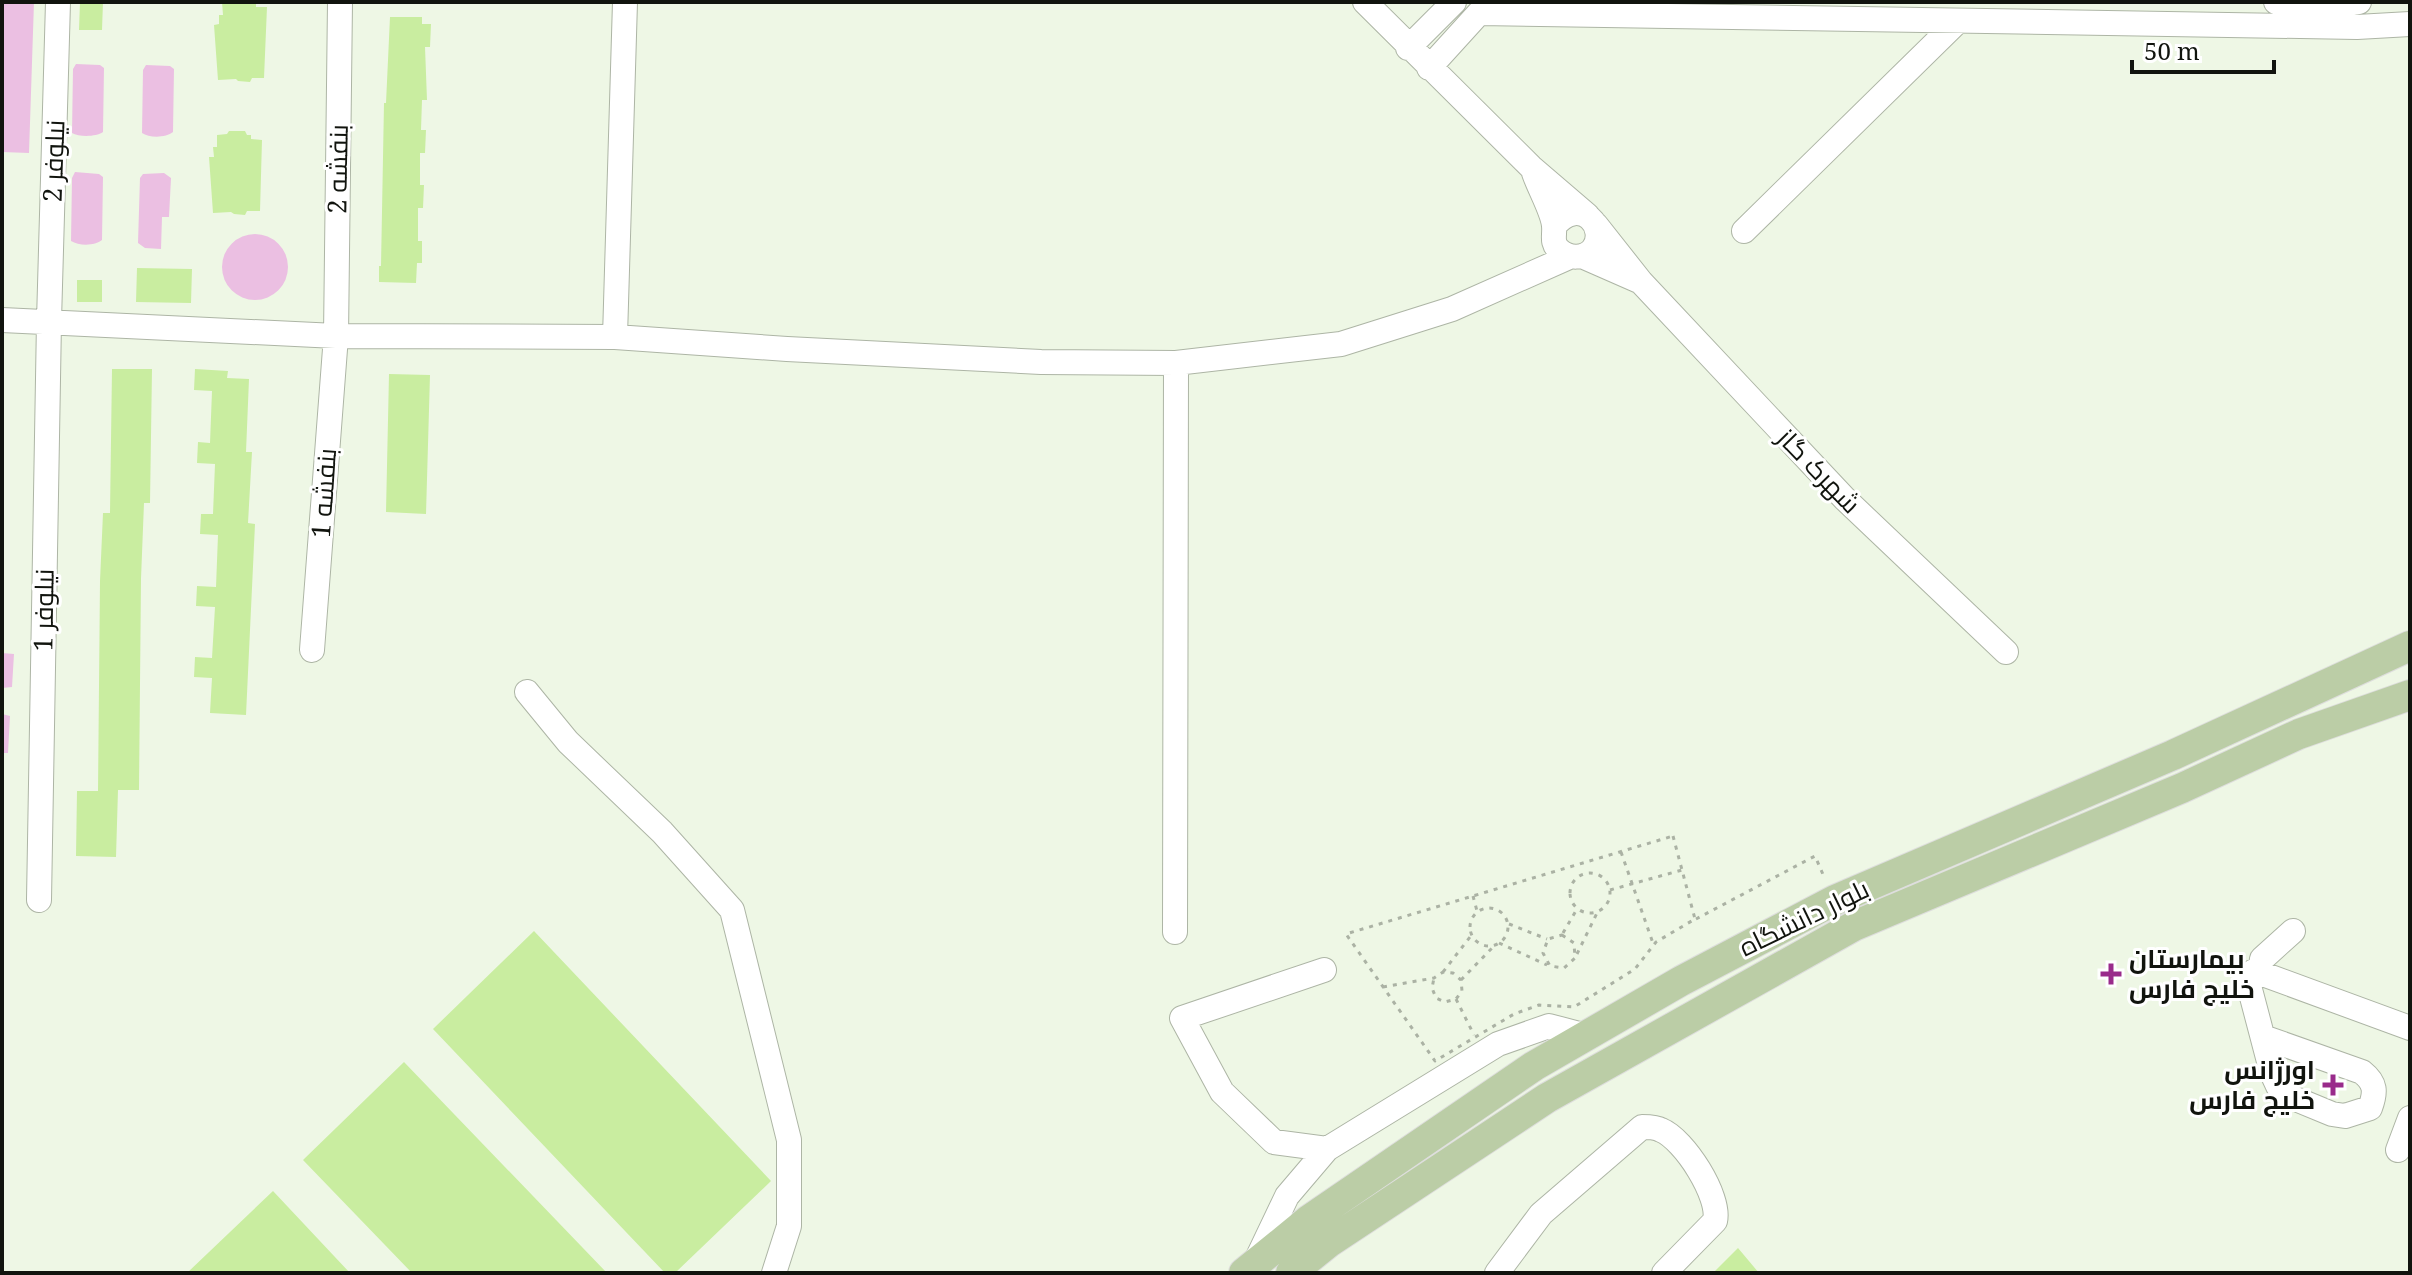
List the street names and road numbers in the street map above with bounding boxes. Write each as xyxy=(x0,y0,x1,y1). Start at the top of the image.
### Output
street label: نیلوفر 2 xyxy=(34,119,72,203)
street label: بنفشه 2 xyxy=(318,124,356,214)
street label: شهرک گاز xyxy=(1769,418,1869,521)
street label: بنفشه 1 xyxy=(302,447,344,539)
street label: نیلوفر 1 xyxy=(24,568,62,652)
street label: بلوار دانشگاه xyxy=(1732,870,1875,964)

